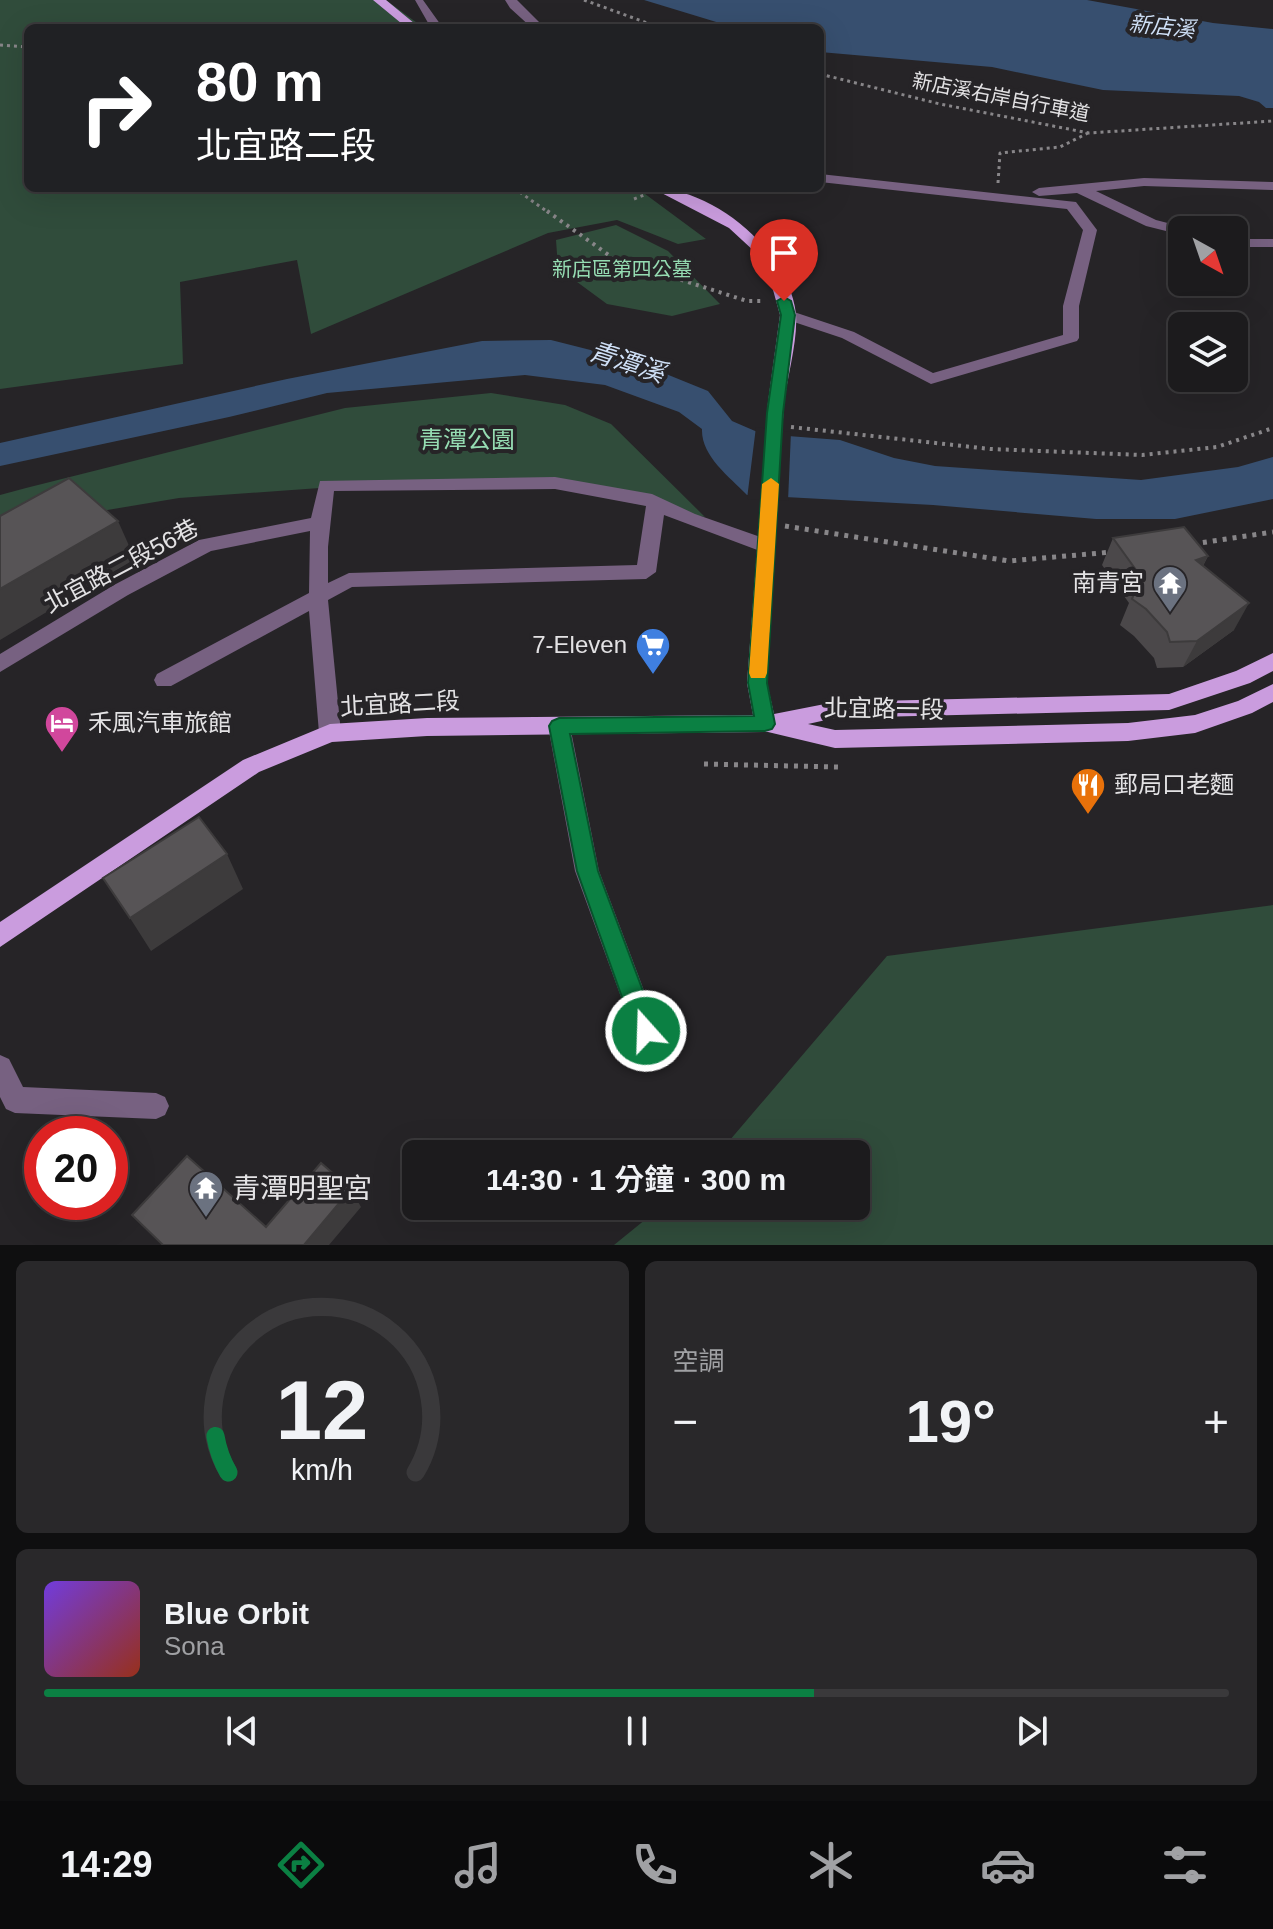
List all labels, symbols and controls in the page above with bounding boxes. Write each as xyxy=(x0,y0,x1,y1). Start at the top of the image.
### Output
water label: 新店溪 xyxy=(1128,11,1199,43)
text: 80 m xyxy=(196,50,324,113)
icon: right xyxy=(64,56,168,160)
street label: 新店溪右岸自行車道 xyxy=(911,69,1091,125)
text: 北宜路二段 xyxy=(196,125,376,166)
north arrow xyxy=(1168,216,1248,296)
map controls xyxy=(1168,216,1248,392)
pin xyxy=(750,219,818,301)
icon: arrive xyxy=(762,231,806,275)
park label: 新店區第四公墓 xyxy=(552,258,692,280)
button: layers xyxy=(1168,312,1248,392)
water label: 青潭溪 xyxy=(585,336,673,390)
park label: 青潭公園 xyxy=(419,426,515,453)
street label: 北宜路二段56巷 xyxy=(39,514,202,618)
temple icon: 南青宮 xyxy=(1151,564,1189,614)
place label: 南青宮 xyxy=(1072,569,1144,596)
supermarket icon: 7-Eleven xyxy=(634,626,672,676)
place label: 7-Eleven xyxy=(532,631,627,658)
street label: 北宜路二段 xyxy=(339,687,461,720)
street label: 北宜路一段 xyxy=(824,694,944,723)
hotel icon: 禾風汽車旅館 xyxy=(43,704,81,754)
place label: 禾風汽車旅館 xyxy=(88,709,232,736)
restaurant icon: 郵局口老麵 xyxy=(1069,766,1107,816)
place label: 郵局口老麵 xyxy=(1114,771,1234,798)
position arrow xyxy=(604,989,688,1073)
speed limit sign: 20 xyxy=(24,1116,128,1220)
text: 14:30 · 1 分鐘 · 300 m xyxy=(486,1163,786,1196)
temple icon: 青潭明聖宮 xyxy=(187,1169,225,1219)
place label: 青潭明聖宮 xyxy=(232,1173,372,1204)
text: 空調 xyxy=(673,1346,725,1376)
text: 12 xyxy=(276,1364,369,1457)
text: 19° xyxy=(905,1388,996,1455)
text: − xyxy=(673,1397,698,1446)
text: + xyxy=(1203,1397,1229,1446)
text: km/h xyxy=(291,1454,353,1486)
text: Blue Orbit xyxy=(164,1597,309,1630)
text: Sona xyxy=(164,1631,225,1661)
icon: previous xyxy=(220,1709,264,1753)
icon: pause xyxy=(615,1709,659,1753)
icon: next xyxy=(1010,1709,1054,1753)
icon: directions xyxy=(273,1837,329,1893)
icon: music xyxy=(450,1837,506,1893)
icon: phone xyxy=(627,1837,683,1893)
icon: climate xyxy=(803,1837,859,1893)
icon: car xyxy=(980,1837,1036,1893)
icon: filters xyxy=(1157,1837,1213,1893)
text: 14:29 xyxy=(60,1844,152,1885)

